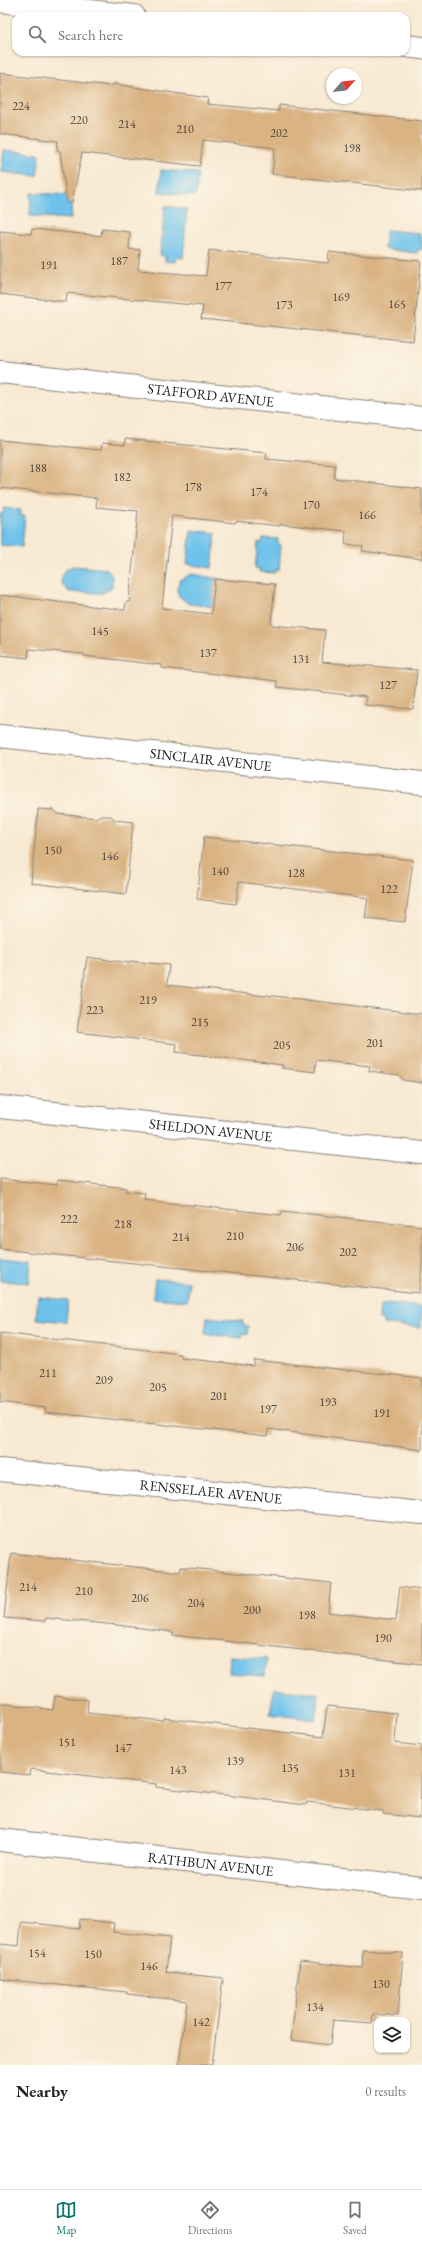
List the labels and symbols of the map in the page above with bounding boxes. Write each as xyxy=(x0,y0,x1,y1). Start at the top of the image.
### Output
north arrow xyxy=(326,68,362,104)
house number: 224 xyxy=(12,98,30,114)
house number: 220 xyxy=(70,112,88,128)
house number: 214 xyxy=(118,116,136,132)
house number: 210 xyxy=(176,121,194,137)
house number: 202 xyxy=(270,125,288,141)
house number: 198 xyxy=(343,140,361,156)
house number: 187 xyxy=(110,253,128,269)
house number: 191 xyxy=(40,257,58,273)
house number: 177 xyxy=(214,278,232,294)
house number: 169 xyxy=(332,289,350,305)
house number: 165 xyxy=(388,296,406,312)
house number: 173 xyxy=(275,297,293,313)
street label: STAFFORD AVENUE xyxy=(147,379,275,411)
house number: 188 xyxy=(29,460,47,476)
house number: 182 xyxy=(113,469,131,485)
house number: 178 xyxy=(184,479,202,495)
house number: 174 xyxy=(250,484,268,500)
house number: 170 xyxy=(302,497,320,513)
house number: 166 xyxy=(358,507,376,523)
house number: 145 xyxy=(91,623,109,639)
house number: 137 xyxy=(199,645,217,661)
house number: 131 xyxy=(292,651,310,667)
house number: 127 xyxy=(379,677,397,693)
street label: SINCLAIR AVENUE xyxy=(149,744,273,775)
house number: 150 xyxy=(44,842,62,858)
house number: 146 xyxy=(101,848,119,864)
house number: 140 xyxy=(211,863,229,879)
house number: 128 xyxy=(287,865,305,881)
house number: 122 xyxy=(380,881,398,897)
house number: 219 xyxy=(139,992,157,1008)
house number: 223 xyxy=(86,1002,104,1018)
house number: 215 xyxy=(191,1014,209,1030)
house number: 201 xyxy=(366,1035,384,1051)
house number: 205 xyxy=(273,1037,291,1053)
street label: SHELDON AVENUE xyxy=(148,1114,273,1146)
house number: 222 xyxy=(60,1211,78,1227)
house number: 218 xyxy=(114,1216,132,1232)
house number: 210 xyxy=(226,1228,244,1244)
house number: 214 xyxy=(172,1229,190,1245)
house number: 206 xyxy=(286,1239,304,1255)
house number: 202 xyxy=(339,1244,357,1260)
house number: 211 xyxy=(39,1365,57,1381)
house number: 209 xyxy=(95,1372,113,1388)
house number: 205 xyxy=(149,1379,167,1395)
house number: 201 xyxy=(210,1388,228,1404)
house number: 193 xyxy=(319,1394,337,1410)
house number: 197 xyxy=(259,1401,277,1417)
house number: 191 xyxy=(373,1405,391,1421)
street label: RENSSELAER AVENUE xyxy=(139,1475,283,1508)
house number: 214 xyxy=(19,1579,37,1595)
house number: 210 xyxy=(75,1583,93,1599)
house number: 206 xyxy=(131,1590,149,1606)
house number: 204 xyxy=(187,1595,205,1611)
house number: 200 xyxy=(243,1602,261,1618)
house number: 198 xyxy=(298,1607,316,1623)
house number: 190 xyxy=(374,1630,392,1646)
house number: 151 xyxy=(58,1734,76,1750)
house number: 147 xyxy=(114,1740,132,1756)
house number: 139 xyxy=(226,1753,244,1769)
house number: 135 xyxy=(281,1760,299,1776)
house number: 143 xyxy=(169,1762,187,1778)
house number: 131 xyxy=(338,1765,356,1781)
street label: RATHBUN AVENUE xyxy=(147,1848,275,1880)
house number: 154 xyxy=(28,1945,46,1961)
house number: 150 xyxy=(84,1946,102,1962)
house number: 146 xyxy=(140,1958,158,1974)
house number: 130 xyxy=(372,1976,390,1992)
house number: 134 xyxy=(306,1999,324,2015)
house number: 142 xyxy=(192,2014,210,2030)

